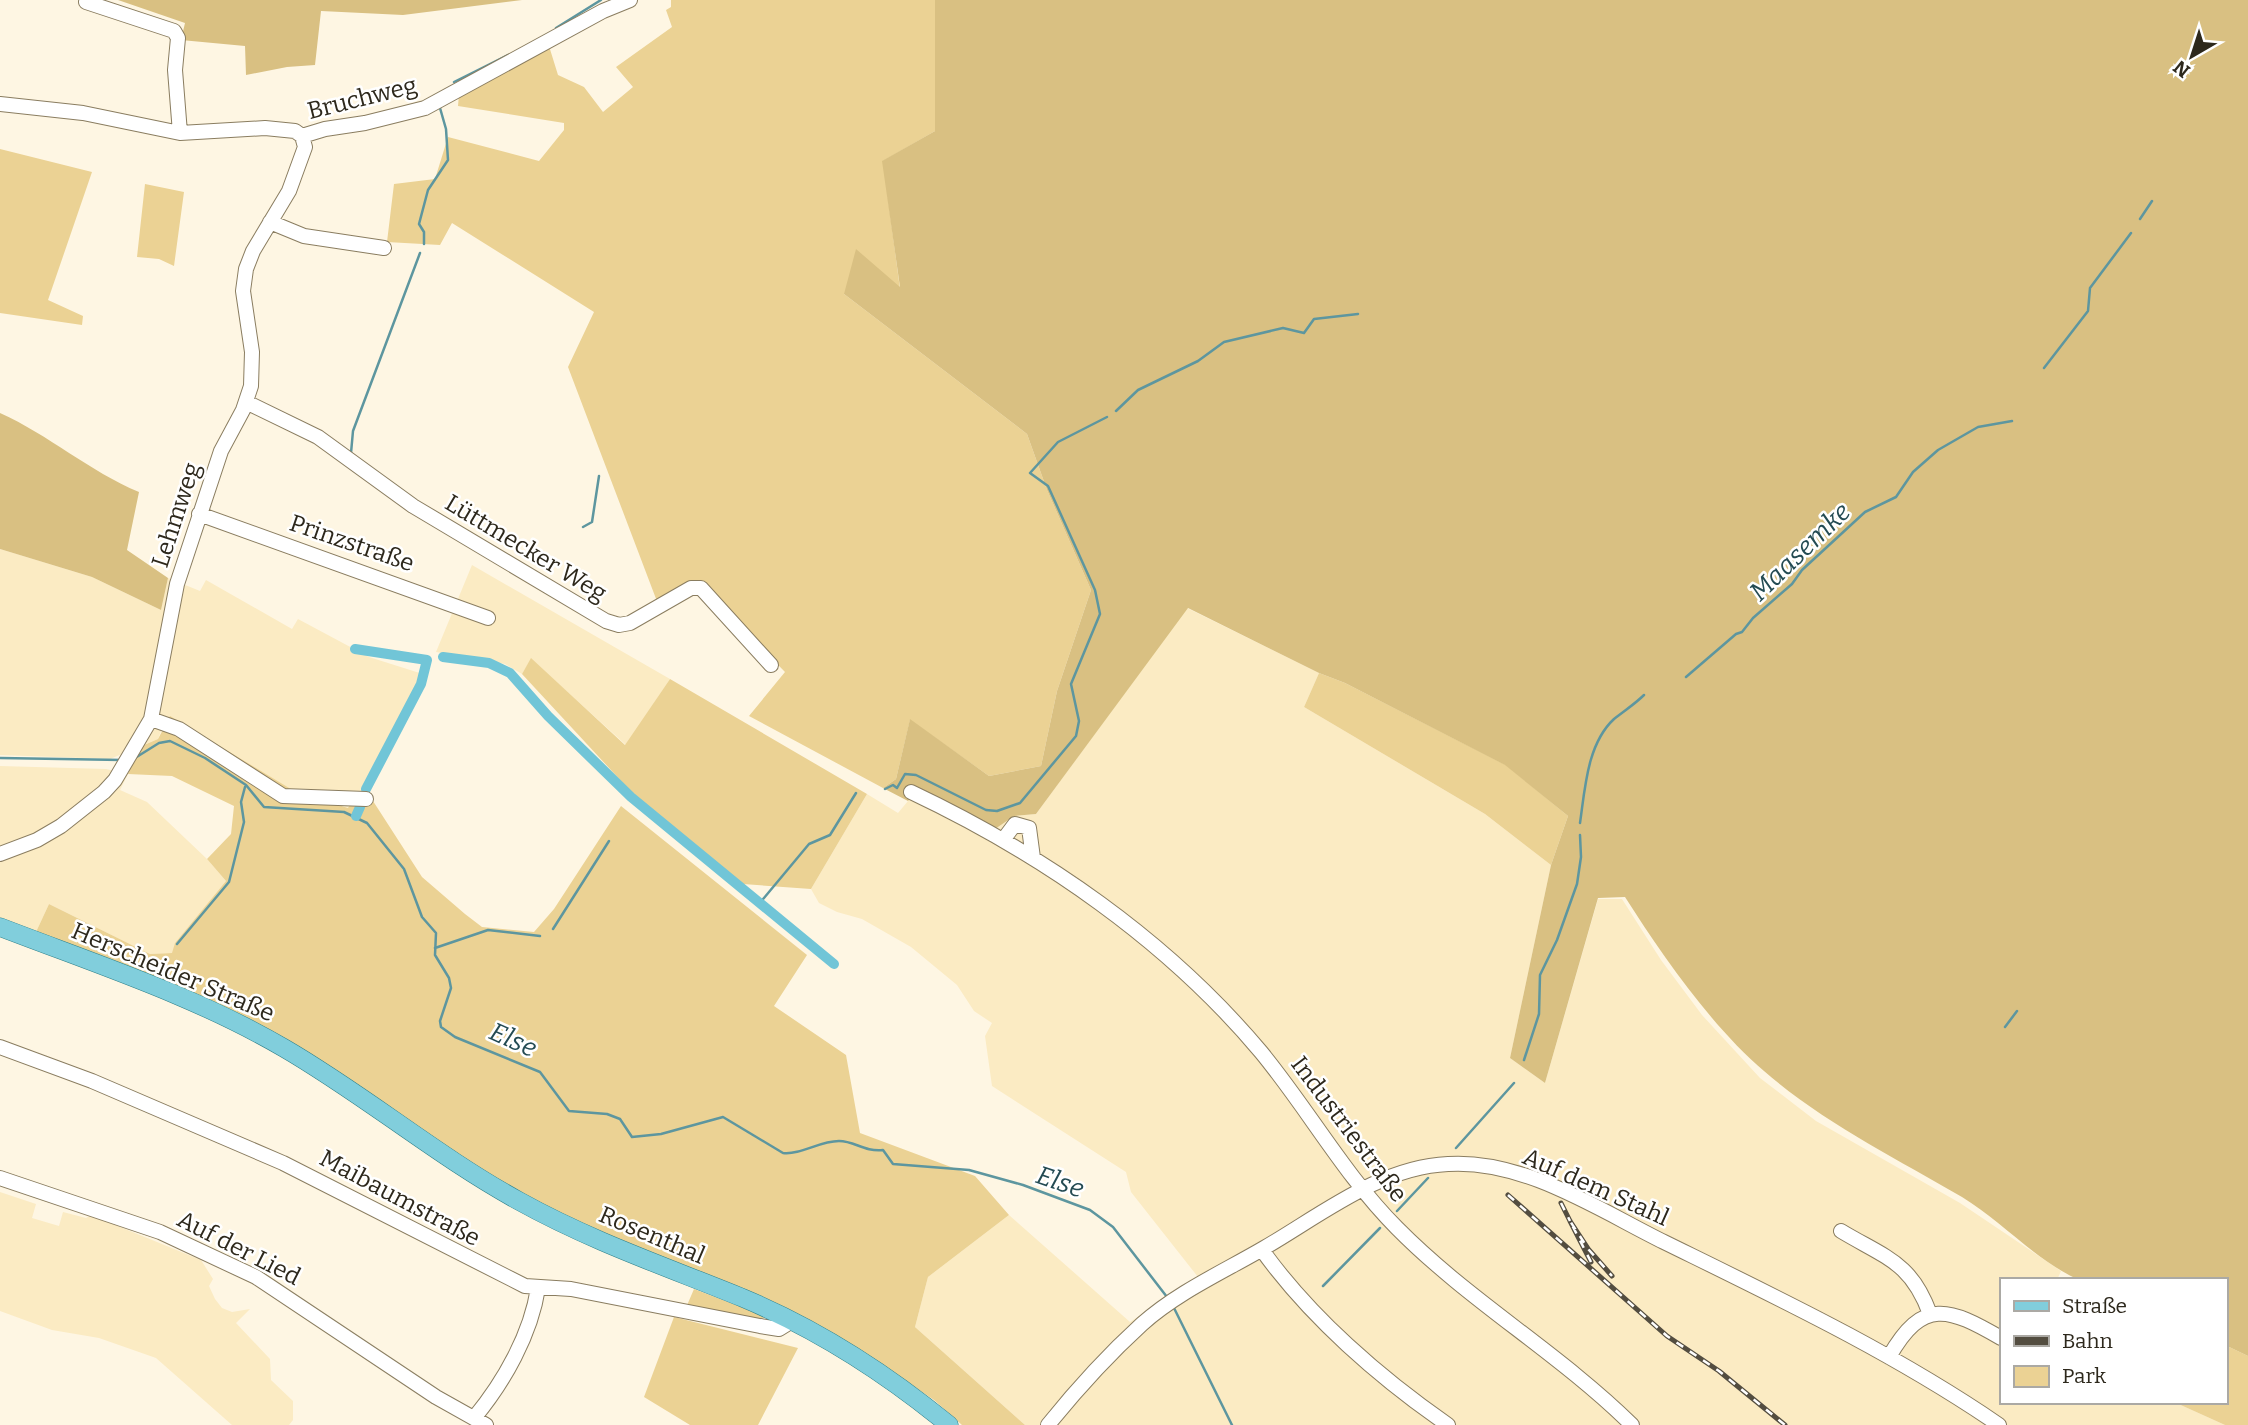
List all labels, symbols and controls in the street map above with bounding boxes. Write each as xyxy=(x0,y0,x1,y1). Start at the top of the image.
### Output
north arrow xyxy=(2157,21,2227,91)
text: N xyxy=(2168,55,2195,82)
street label: Bruchweg xyxy=(304,71,420,125)
street label: Lehmweg xyxy=(146,459,206,571)
street label: Lüttmecker Weg xyxy=(440,489,612,607)
water label: Maasemke xyxy=(1743,496,1857,608)
street label: Prinzstraße xyxy=(286,509,418,577)
street label: Herscheider Straße xyxy=(67,917,279,1027)
water label: Else xyxy=(485,1016,541,1064)
street label: Industriestraße xyxy=(1285,1051,1413,1207)
street label: Auf dem Stahl xyxy=(1519,1142,1673,1232)
street label: Maibaumstraße xyxy=(315,1144,485,1252)
water label: Else xyxy=(1032,1159,1088,1205)
street label: Rosenthal xyxy=(595,1200,709,1270)
street label: Auf der Lied xyxy=(173,1205,305,1291)
legend xyxy=(2000,1278,2227,1404)
text: Straße xyxy=(2062,1293,2127,1319)
text: Bahn xyxy=(2062,1328,2113,1354)
text: Park xyxy=(2062,1363,2106,1389)

